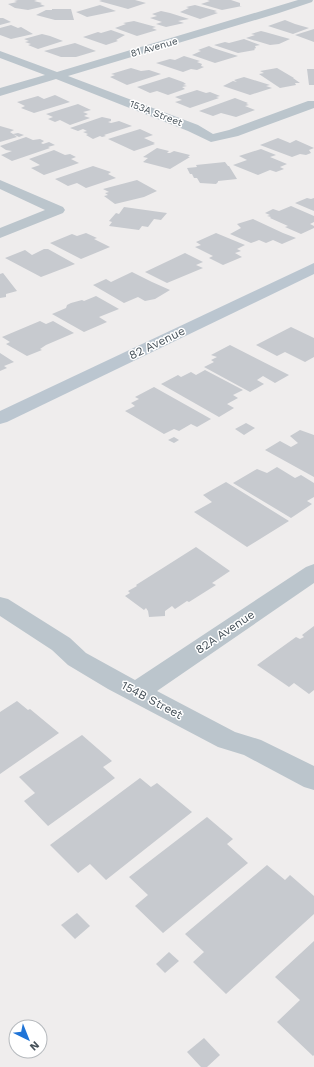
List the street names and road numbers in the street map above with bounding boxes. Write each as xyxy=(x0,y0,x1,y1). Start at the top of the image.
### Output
street label: 81 Avenue xyxy=(129,35,179,59)
street label: 153A Street xyxy=(128,98,185,128)
street label: 82 Avenue xyxy=(127,323,187,363)
street label: 82A Avenue xyxy=(193,607,257,657)
street label: 154B Street xyxy=(119,678,185,722)

